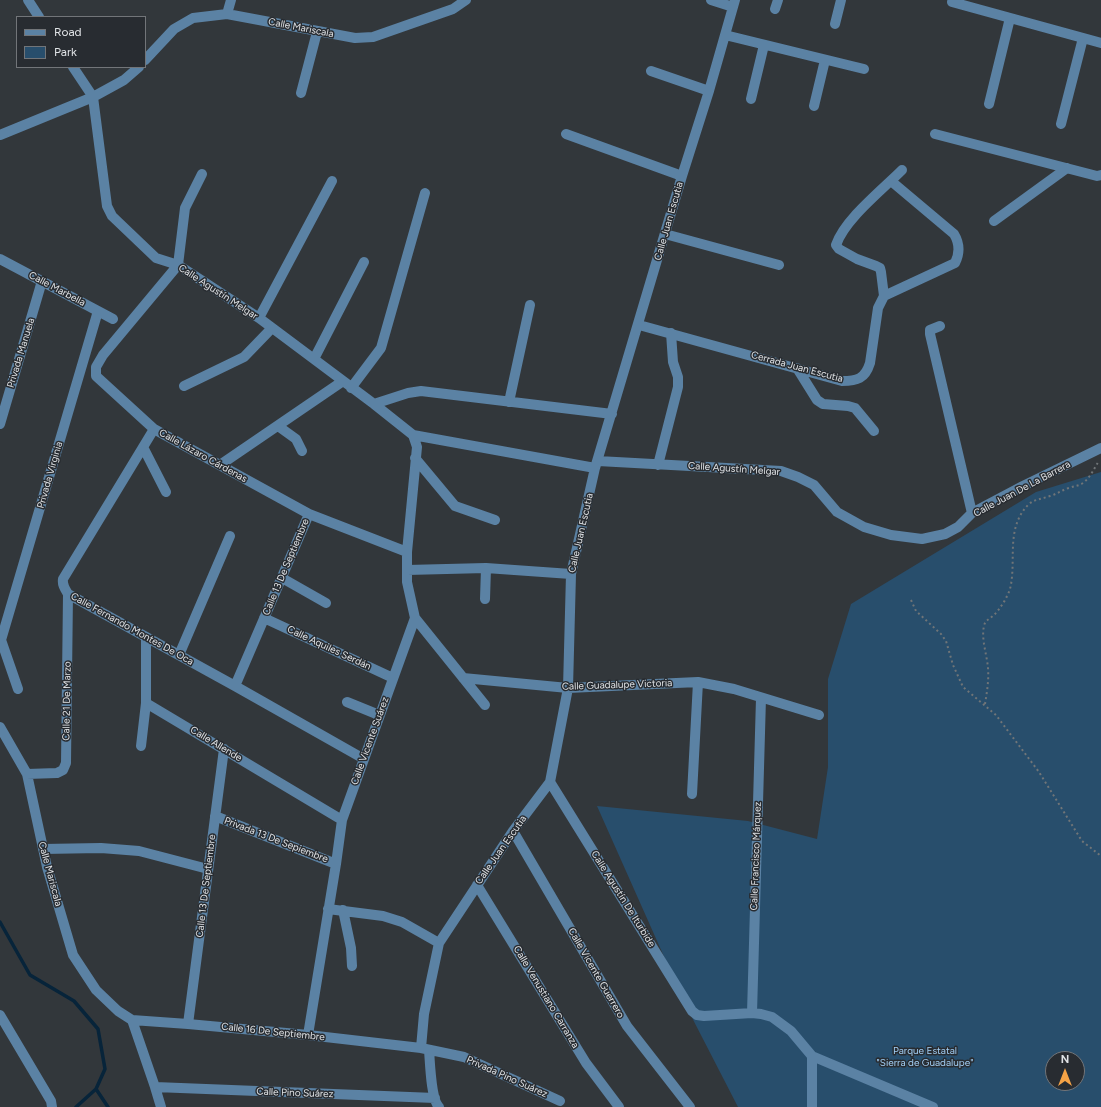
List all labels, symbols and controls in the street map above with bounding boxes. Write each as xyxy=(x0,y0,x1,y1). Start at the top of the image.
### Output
legend xyxy=(16,16,146,68)
street label: Calle Mariscala xyxy=(267,16,335,40)
text: Road xyxy=(54,25,82,39)
text: Park xyxy=(54,45,77,59)
street label: Calle Juan Escutia xyxy=(652,180,686,262)
street label: Calle Agustín Melgar xyxy=(176,262,260,322)
street label: Calle Marbella xyxy=(27,269,87,309)
street label: Privada Manuela xyxy=(5,317,37,389)
street label: Cerrada Juan Escutia xyxy=(750,349,844,385)
street label: Calle Lázaro Cárdenas xyxy=(157,427,249,485)
street label: Privada Virginia xyxy=(35,440,65,510)
street label: Calle Juan De La Barrera xyxy=(971,458,1073,520)
street label: Calle Agustín Melgar xyxy=(688,460,780,478)
street label: Calle Juan Escutia xyxy=(566,492,596,574)
street label: Calle 13 De Septiembre xyxy=(260,517,312,617)
street label: Calle Fernando Montes De Oca xyxy=(69,590,195,668)
street label: Calle Aquiles Serdán xyxy=(285,623,373,673)
street label: Calle 21 De Marzo xyxy=(60,661,74,741)
street label: Calle Guadalupe Victoria xyxy=(562,677,672,693)
street label: Calle Vicente Suárez xyxy=(349,695,391,787)
street label: Calle Allende xyxy=(188,724,244,764)
street label: Calle Francisco Márquez xyxy=(748,801,764,911)
street label: Calle Juan Escutia xyxy=(473,813,529,887)
street label: Privada 13 De Sepiembre xyxy=(222,815,330,865)
street label: Calle 13 De Septiembre xyxy=(194,834,218,938)
street label: Calle Mariscala xyxy=(36,840,64,908)
street label: Calle Agustín De Iturbide xyxy=(588,849,658,949)
street label: Calle Vicente Guerrero xyxy=(565,926,627,1020)
street label: Calle Venustiano Carranza xyxy=(511,944,581,1050)
street label: Calle 16 De Septiembre xyxy=(221,1021,325,1043)
park label: Parque Estatal "Sierra de Guadalupe" xyxy=(877,1045,973,1068)
north arrow xyxy=(1045,1051,1085,1091)
text: N xyxy=(1061,1053,1069,1066)
street label: Privada Pino Suárez xyxy=(465,1054,549,1100)
street label: Calle Pino Suárez xyxy=(256,1086,334,1100)

